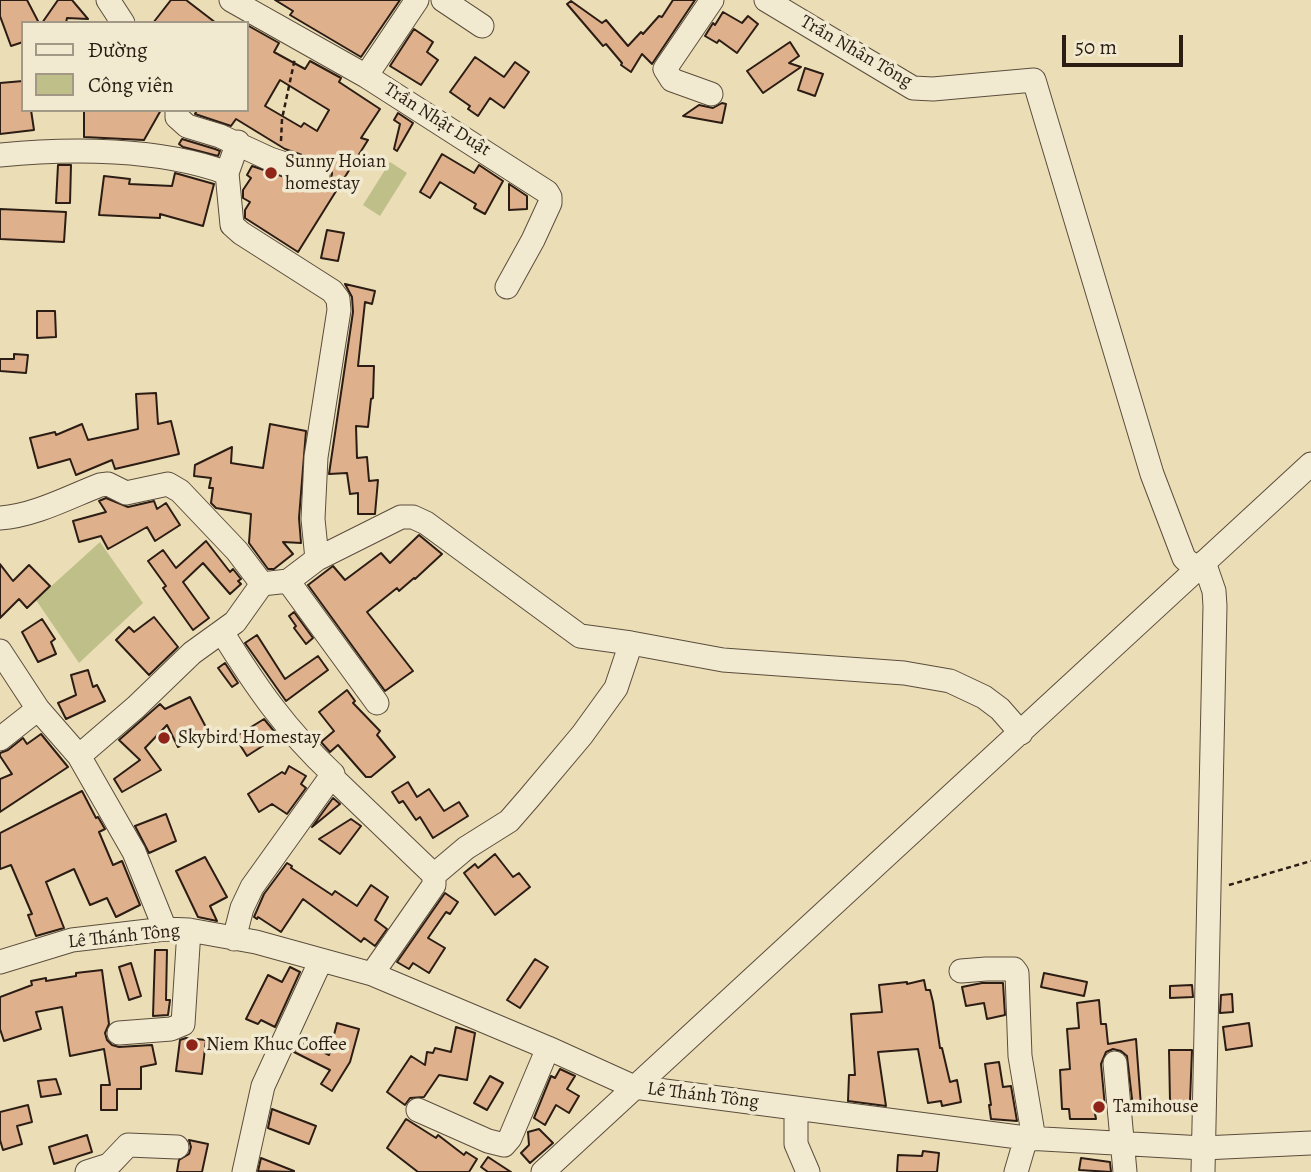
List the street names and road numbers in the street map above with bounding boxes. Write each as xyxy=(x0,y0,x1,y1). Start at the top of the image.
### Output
street label: Trần Nhân Tông xyxy=(796,11,916,93)
street label: Trần Nhật Duật xyxy=(379,78,495,162)
street label: Lê Thánh Tông xyxy=(67,920,181,954)
street label: Lê Thánh Tông xyxy=(646,1078,760,1114)

